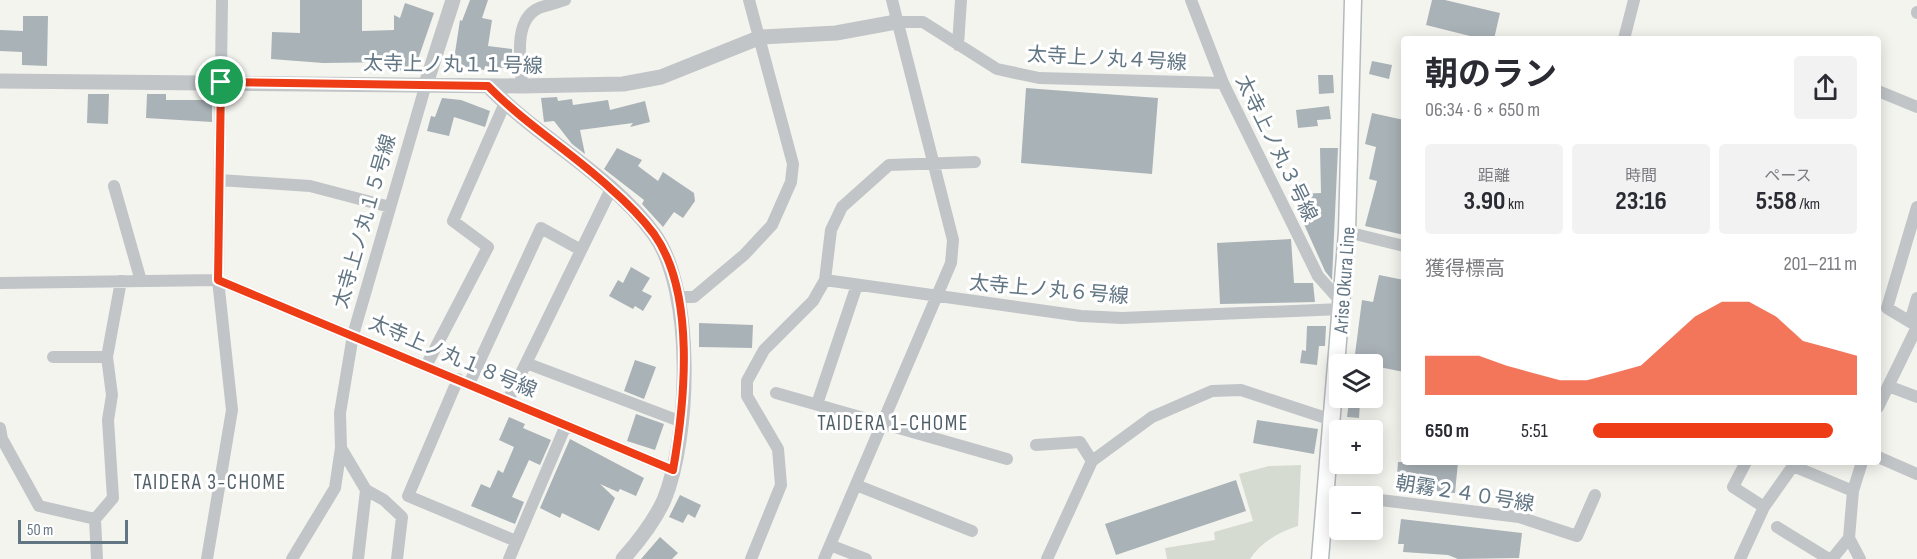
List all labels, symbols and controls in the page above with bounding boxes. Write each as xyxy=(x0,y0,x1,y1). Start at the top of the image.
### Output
street label: 太寺上ノ丸４号線 xyxy=(1026,43,1187,75)
street label: 太寺上ノ丸１１号線 xyxy=(363,51,543,79)
text: 朝のラン xyxy=(1425,55,1557,95)
pin xyxy=(195,56,246,107)
button: share xyxy=(1794,56,1857,119)
icon: arrive xyxy=(204,65,237,98)
street label: 太寺上ノ丸３号線 xyxy=(1230,71,1322,226)
text: 06:34 · 6 × 650 m xyxy=(1425,98,1540,122)
street label: 太寺上ノ丸１５号線 xyxy=(329,131,401,311)
text: 距離 xyxy=(1478,167,1510,186)
text: 時間 xyxy=(1625,167,1657,186)
text: ペース xyxy=(1764,167,1812,186)
text: 3.90 xyxy=(1464,186,1505,217)
text: 23:16 xyxy=(1615,186,1667,217)
text: 5:58 xyxy=(1756,186,1797,217)
text: km xyxy=(1505,195,1524,214)
text: /km xyxy=(1797,195,1820,214)
street label: Arise Okura Line xyxy=(1329,226,1361,335)
text: 201–211 m xyxy=(1783,252,1857,276)
text: 獲得標高 xyxy=(1425,257,1505,281)
street label: 太寺上ノ丸６号線 xyxy=(968,271,1130,309)
street label: 太寺上ノ丸１８号線 xyxy=(365,311,540,403)
map controls xyxy=(1329,354,1383,540)
button: layers xyxy=(1329,354,1383,408)
district label: TAIDERA 1-CHOME xyxy=(817,411,969,436)
text: 650 m xyxy=(1425,419,1469,443)
text: 5:51 xyxy=(1521,419,1548,443)
button: + xyxy=(1329,420,1383,474)
district label: TAIDERA 3-CHOME xyxy=(133,470,287,495)
street label: 朝霧２４０号線 xyxy=(1394,471,1536,517)
button: − xyxy=(1329,486,1383,540)
scale bar xyxy=(18,517,128,544)
text: 50 m xyxy=(27,521,53,540)

